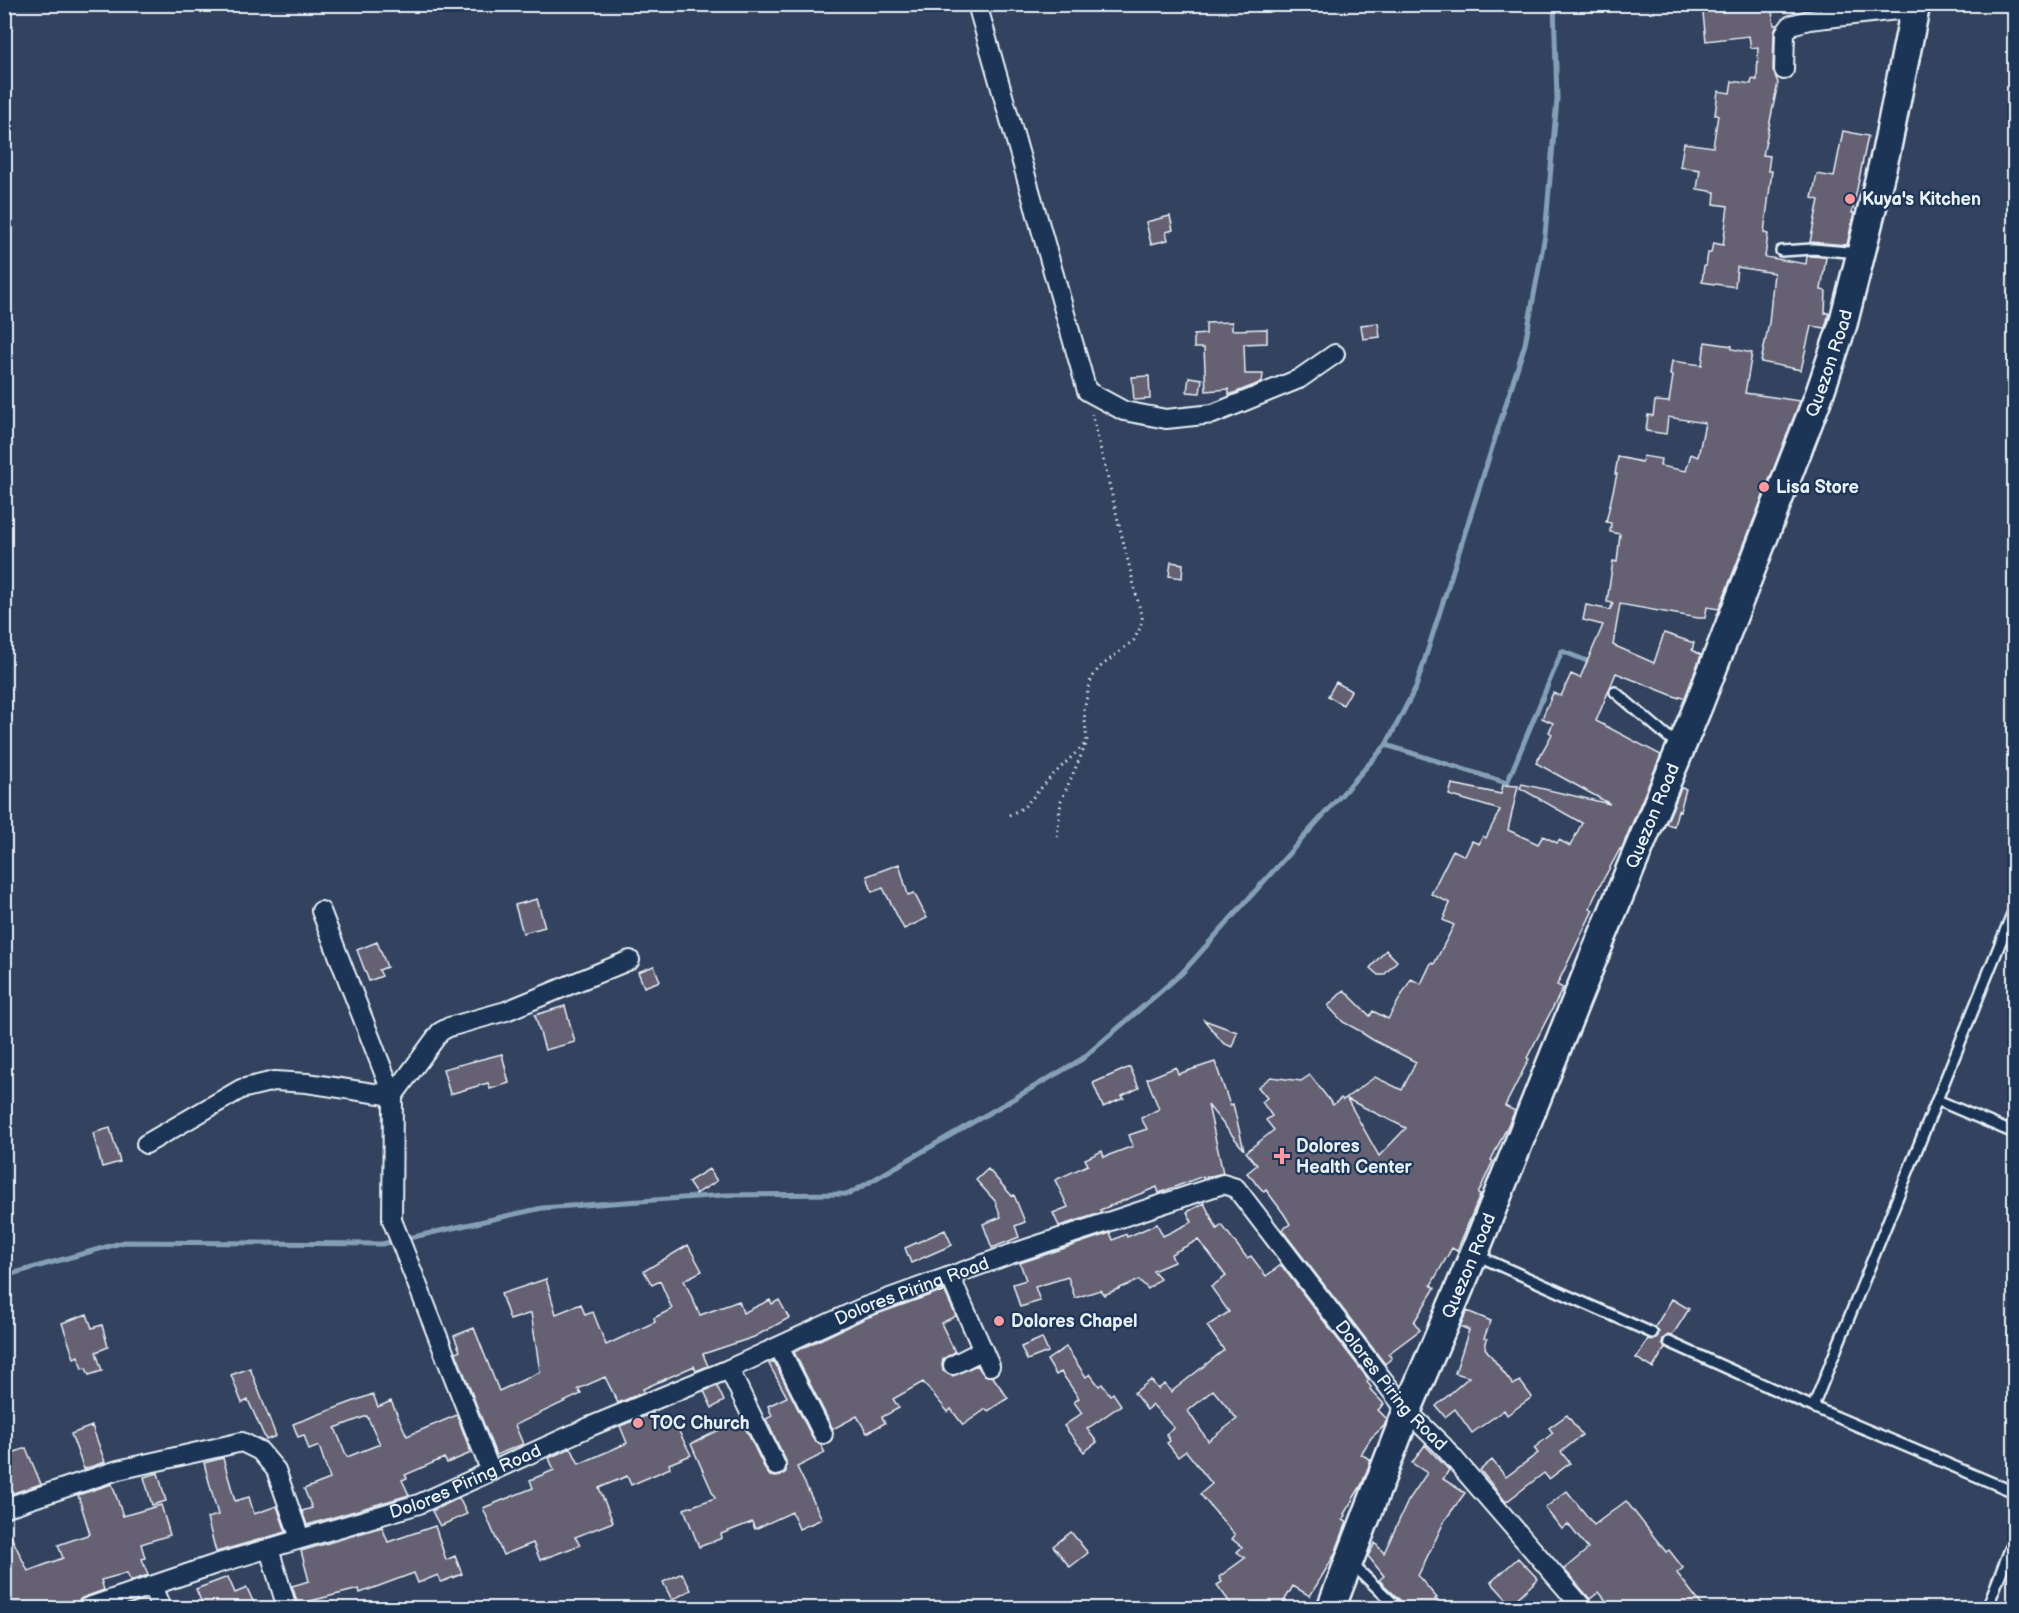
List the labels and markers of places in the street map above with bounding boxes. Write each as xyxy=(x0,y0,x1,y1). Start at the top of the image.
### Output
place label: Kuya's Kitchen xyxy=(1862,189,1981,210)
marker: Kuya's Kitchen xyxy=(1843,192,1857,206)
place label: Lisa Store xyxy=(1776,477,1859,498)
marker: Lisa Store xyxy=(1757,480,1771,494)
place label: Dolores Health Center xyxy=(1296,1136,1412,1178)
marker: Dolores Health Center xyxy=(1273,1147,1291,1165)
place label: Dolores Chapel xyxy=(1011,1311,1138,1332)
marker: Dolores Chapel xyxy=(992,1314,1006,1328)
place label: TOC Church xyxy=(650,1413,750,1434)
marker: TOC Church xyxy=(631,1416,645,1430)

